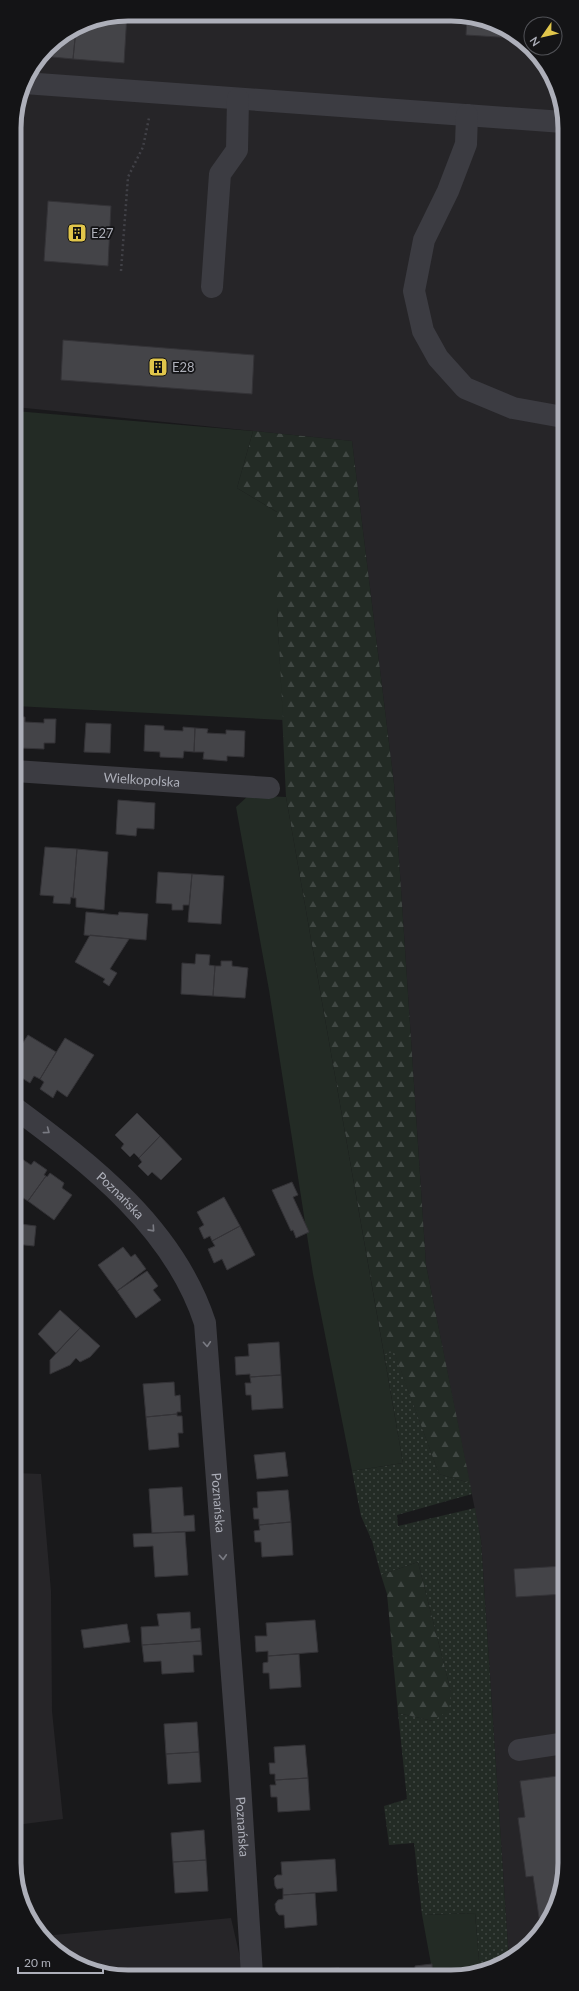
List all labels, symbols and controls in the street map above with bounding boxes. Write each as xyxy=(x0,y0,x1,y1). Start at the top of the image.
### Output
north arrow xyxy=(523,16,563,56)
text: N xyxy=(527,35,542,49)
building icon: E27 xyxy=(66,222,88,244)
place label: E27 xyxy=(91,225,114,241)
building icon: E28 xyxy=(147,356,169,378)
place label: E28 xyxy=(172,359,195,375)
street label: Wielkopolska xyxy=(103,769,180,790)
one-way arrow xyxy=(42,1127,49,1134)
street label: Poznańska xyxy=(93,1168,148,1222)
one-way arrow xyxy=(148,1224,155,1231)
one-way arrow xyxy=(202,1341,211,1347)
street label: Poznańska xyxy=(208,1472,229,1533)
one-way arrow xyxy=(219,1554,228,1560)
street label: Poznańska xyxy=(233,1796,253,1857)
scale bar xyxy=(18,1949,103,1975)
text: 20 m xyxy=(24,1955,51,1970)

